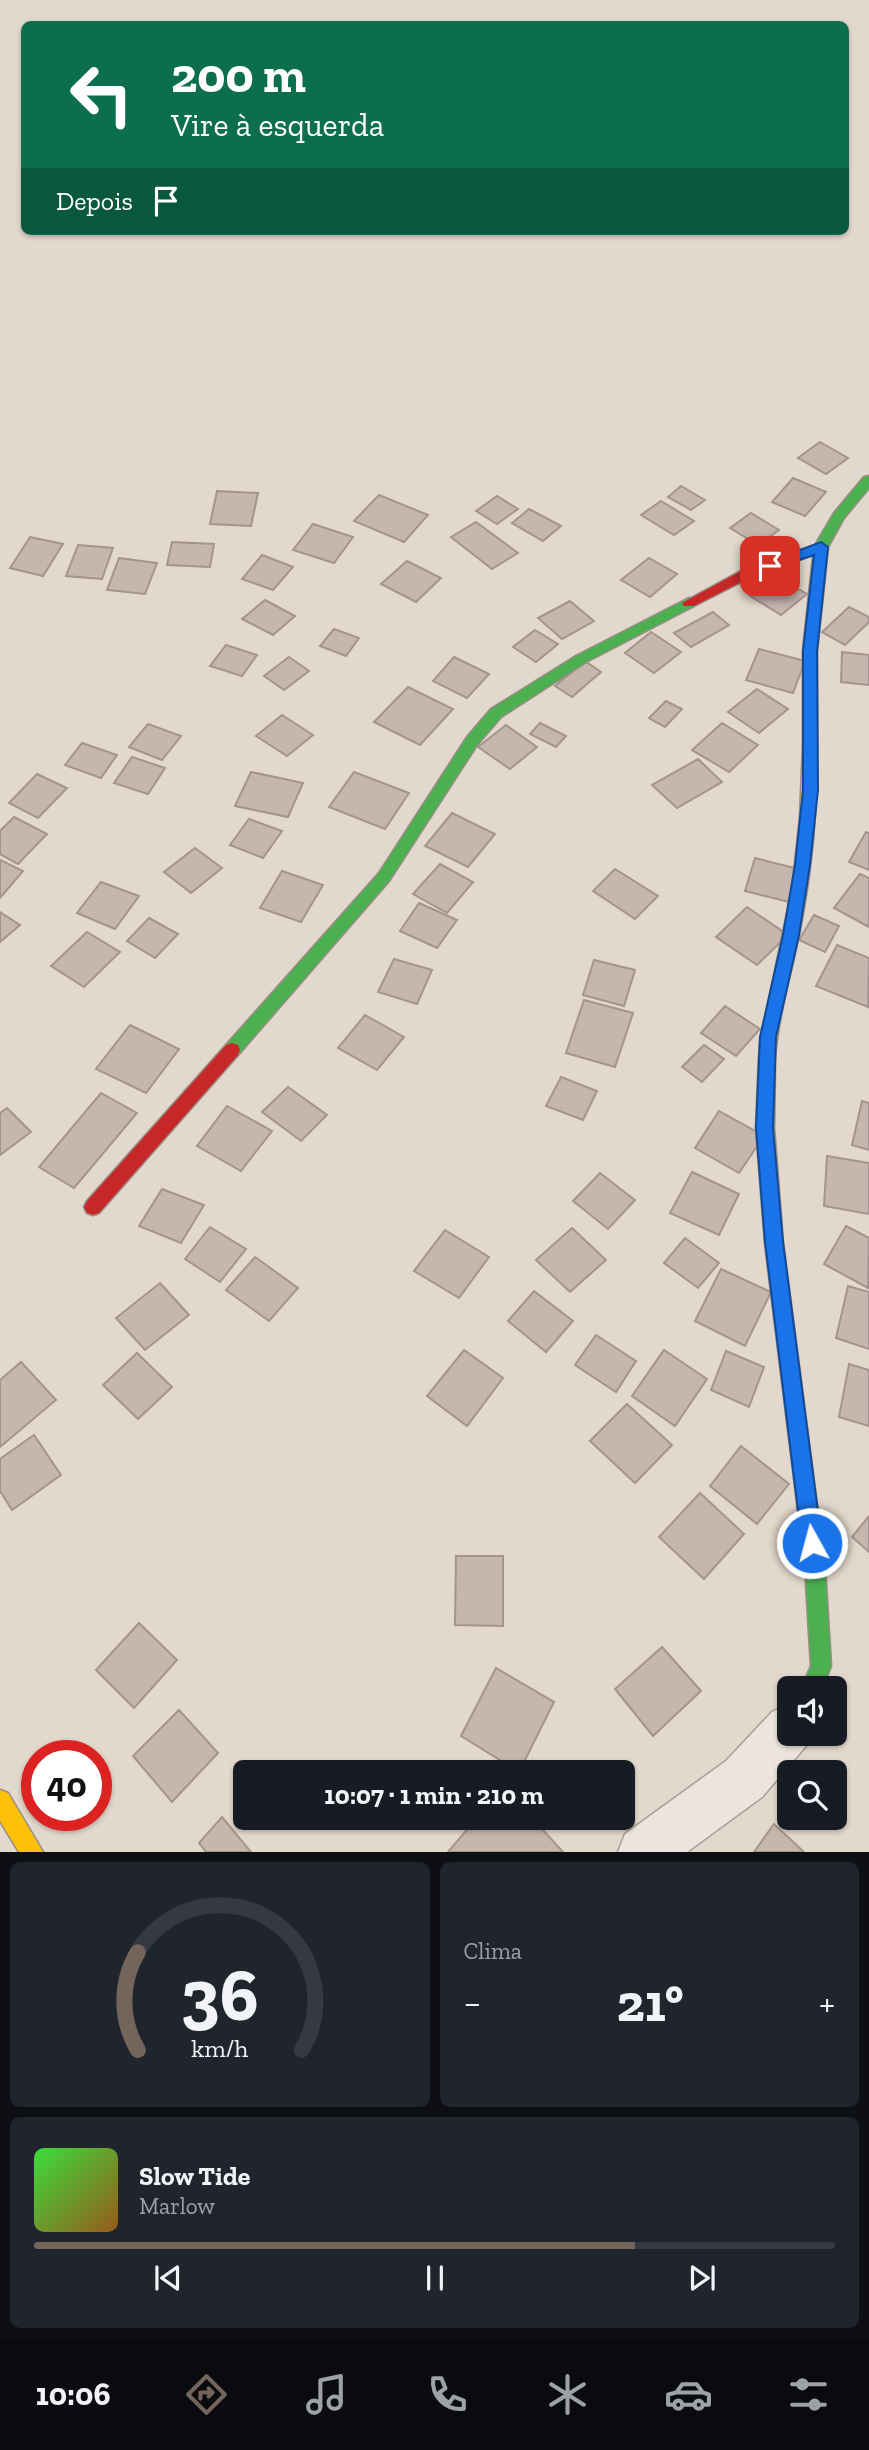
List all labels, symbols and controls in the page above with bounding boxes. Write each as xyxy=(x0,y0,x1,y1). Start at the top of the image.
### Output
text: 200 m xyxy=(171,46,306,105)
icon: left xyxy=(56,49,147,140)
text: Vire à esquerda xyxy=(171,106,384,144)
icon: arrive xyxy=(147,182,185,220)
text: Depois xyxy=(56,185,133,217)
pin xyxy=(740,536,800,596)
icon: arrive xyxy=(751,547,789,585)
position arrow xyxy=(775,1506,849,1580)
map controls xyxy=(777,1676,847,1830)
button: sound xyxy=(777,1676,847,1746)
speed limit sign: 40 xyxy=(21,1740,112,1831)
button: search xyxy=(777,1760,847,1830)
text: 10:07 · 1 min · 210 m xyxy=(324,1779,544,1811)
text: Clima xyxy=(464,1937,522,1965)
text: 36 xyxy=(181,1952,259,2040)
text: 21° xyxy=(617,1972,684,2034)
text: − xyxy=(464,1980,481,2026)
text: + xyxy=(819,1980,835,2026)
text: km/h xyxy=(191,2033,248,2063)
text: Slow Tide xyxy=(139,2160,250,2192)
text: Marlow xyxy=(139,2192,215,2220)
icon: previous xyxy=(149,2259,187,2297)
icon: pause xyxy=(416,2259,454,2297)
icon: next xyxy=(683,2259,721,2297)
icon: directions xyxy=(182,2370,231,2419)
icon: music xyxy=(302,2370,351,2419)
icon: phone xyxy=(423,2370,472,2419)
icon: climate xyxy=(543,2370,592,2419)
icon: car xyxy=(664,2370,713,2419)
icon: filters xyxy=(784,2370,833,2419)
text: 10:06 xyxy=(36,2375,111,2413)

